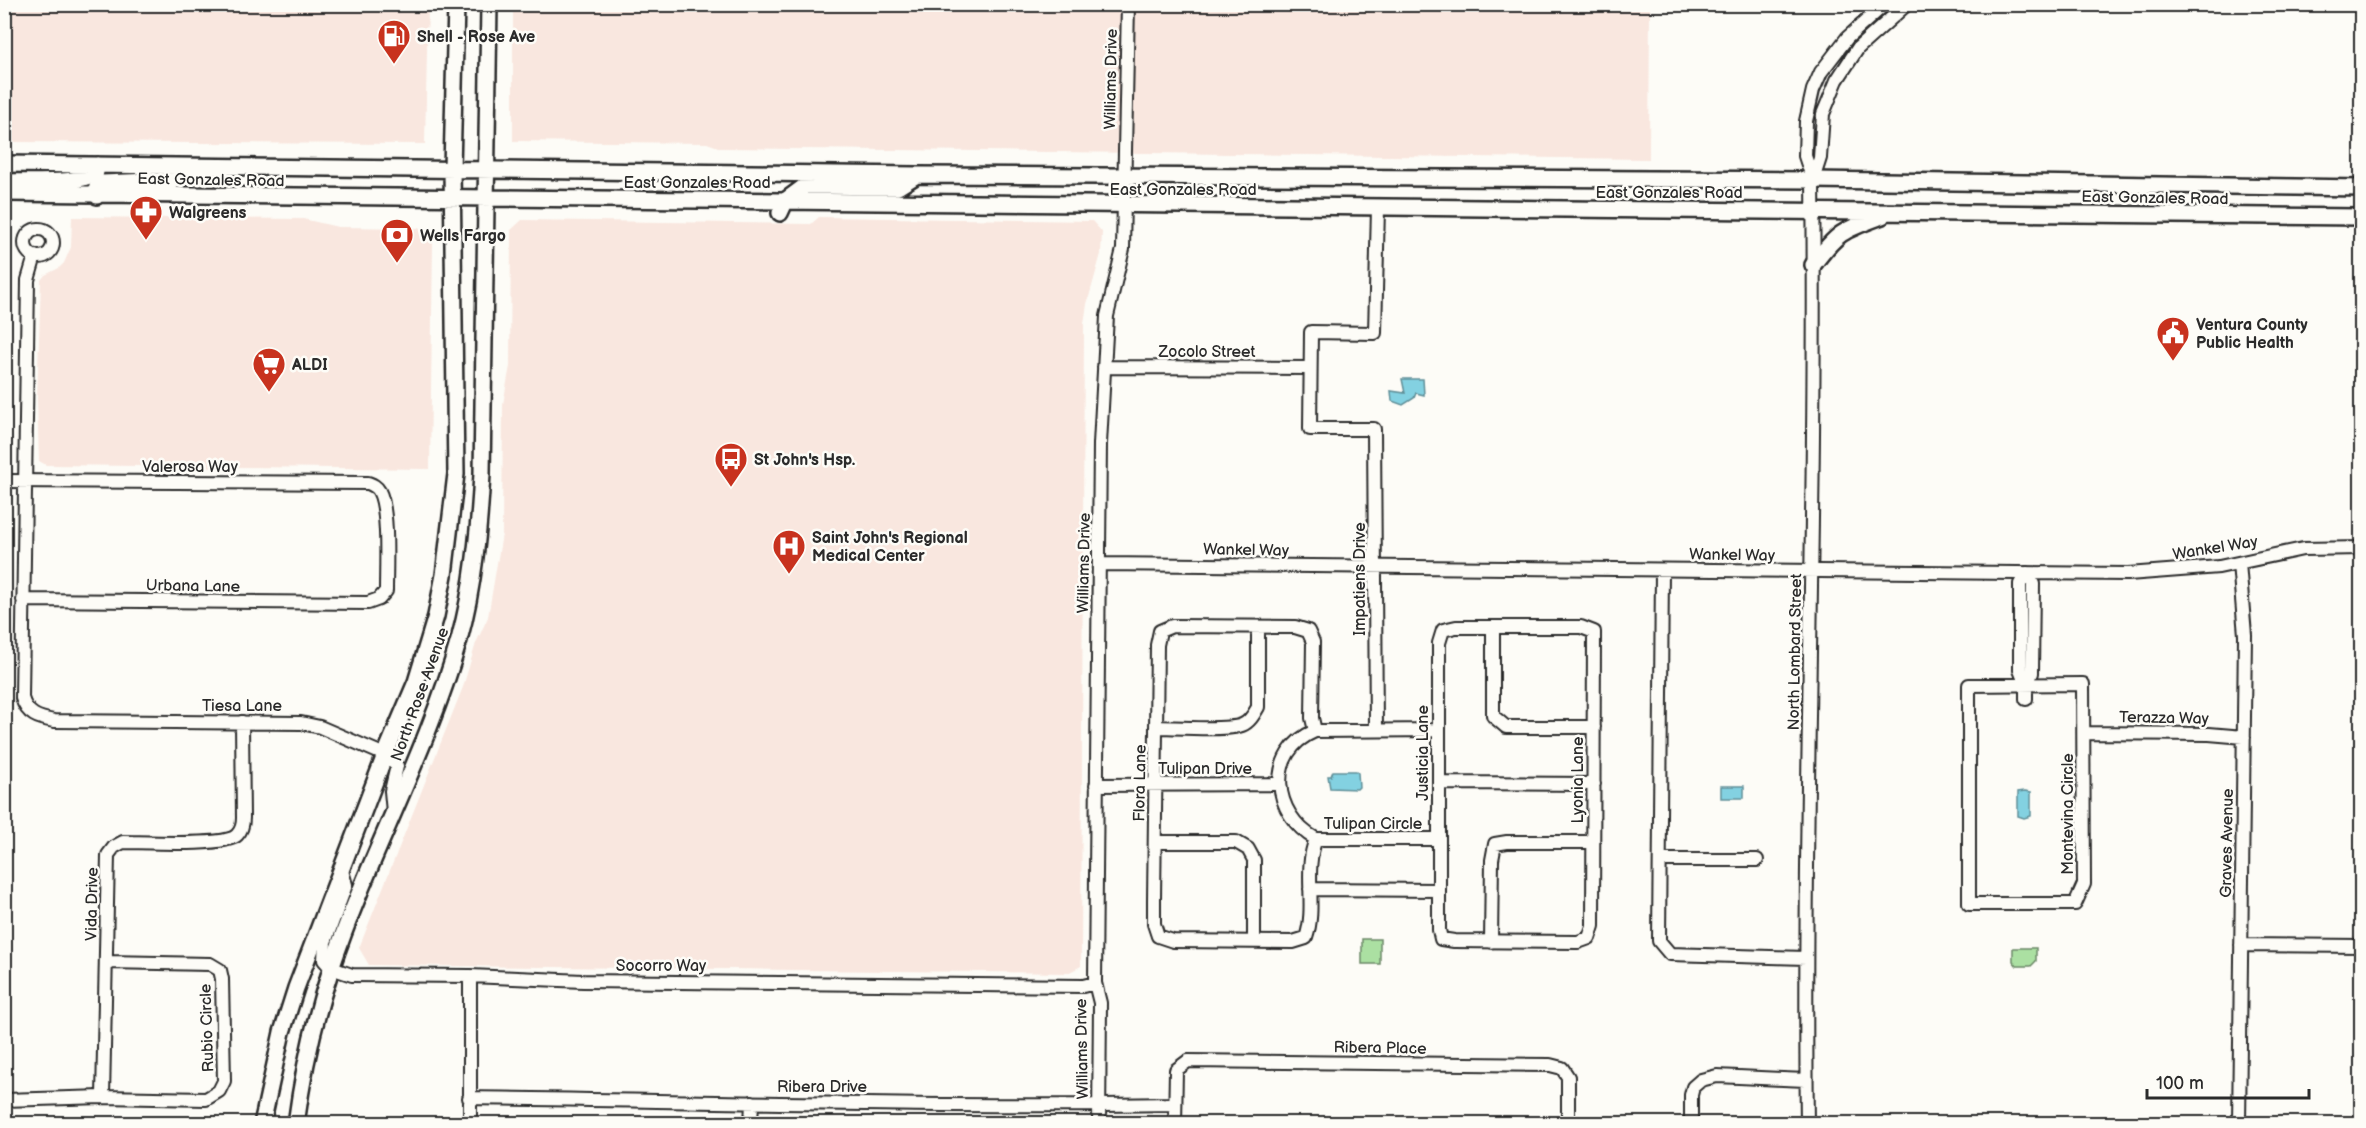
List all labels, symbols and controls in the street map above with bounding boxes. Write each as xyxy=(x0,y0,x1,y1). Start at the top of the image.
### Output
fuel station icon: Shell - Rose Ave xyxy=(376,18,412,65)
place label: Shell - Rose Ave xyxy=(417,28,535,47)
street label: Williams Drive xyxy=(1101,28,1122,129)
street label: East Gonzales Road xyxy=(137,170,285,191)
street label: East Gonzales Road xyxy=(623,174,771,193)
street label: East Gonzales Road xyxy=(1109,181,1257,200)
street label: East Gonzales Road xyxy=(1595,184,1743,203)
street label: East Gonzales Road xyxy=(2081,188,2229,209)
pharmacy icon: Walgreens xyxy=(128,194,164,241)
place label: Walgreens xyxy=(169,204,247,223)
bank icon: Wells Fargo xyxy=(379,217,415,264)
place label: Wells Fargo xyxy=(420,227,506,246)
public building icon: Ventura County Public Health xyxy=(2155,315,2191,362)
place label: Ventura County Public Health xyxy=(2196,316,2308,353)
street label: Zocolo Street xyxy=(1158,343,1256,362)
supermarket icon: ALDI xyxy=(251,346,287,393)
place label: ALDI xyxy=(291,356,328,375)
bus stop icon: St John's Hsp. xyxy=(713,441,749,488)
place label: St John's Hsp. xyxy=(754,451,856,470)
street label: Valerosa Way xyxy=(142,458,239,477)
street label: Williams Drive xyxy=(1074,512,1095,613)
street label: Impatiens Drive xyxy=(1351,522,1370,636)
hospital icon: Saint John's Regional Medical Center xyxy=(771,528,807,575)
place label: Saint John's Regional Medical Center xyxy=(812,529,968,566)
street label: Wankel Way xyxy=(2171,532,2260,565)
street label: Wankel Way xyxy=(1203,540,1290,561)
street label: Wankel Way xyxy=(1689,545,1776,566)
street label: North Lombard Street xyxy=(1785,573,1806,731)
street label: Urbana Lane xyxy=(146,576,241,597)
street label: North Rose Avenue xyxy=(387,625,454,764)
street label: Tiesa Lane xyxy=(202,697,282,716)
street label: Justicia Lane xyxy=(1414,705,1433,801)
street label: Terazza Way xyxy=(2119,708,2210,729)
street label: Lyonia Lane xyxy=(1569,736,1588,823)
street label: Flora Lane xyxy=(1130,744,1151,822)
street label: Montevina Circle xyxy=(2059,753,2078,875)
street label: Tulipan Drive xyxy=(1158,760,1252,779)
street label: Graves Avenue xyxy=(2217,788,2238,898)
street label: Tulipan Circle xyxy=(1324,815,1423,834)
street label: Vida Drive xyxy=(82,866,103,941)
street label: Socorro Way xyxy=(616,957,707,976)
street label: Rubio Circle xyxy=(196,983,219,1072)
street label: Williams Drive xyxy=(1072,998,1093,1099)
street label: Ribera Place xyxy=(1333,1038,1427,1059)
scale bar xyxy=(2147,1062,2309,1100)
text: 100 m xyxy=(2156,1073,2204,1094)
street label: Ribera Drive xyxy=(777,1078,868,1097)

